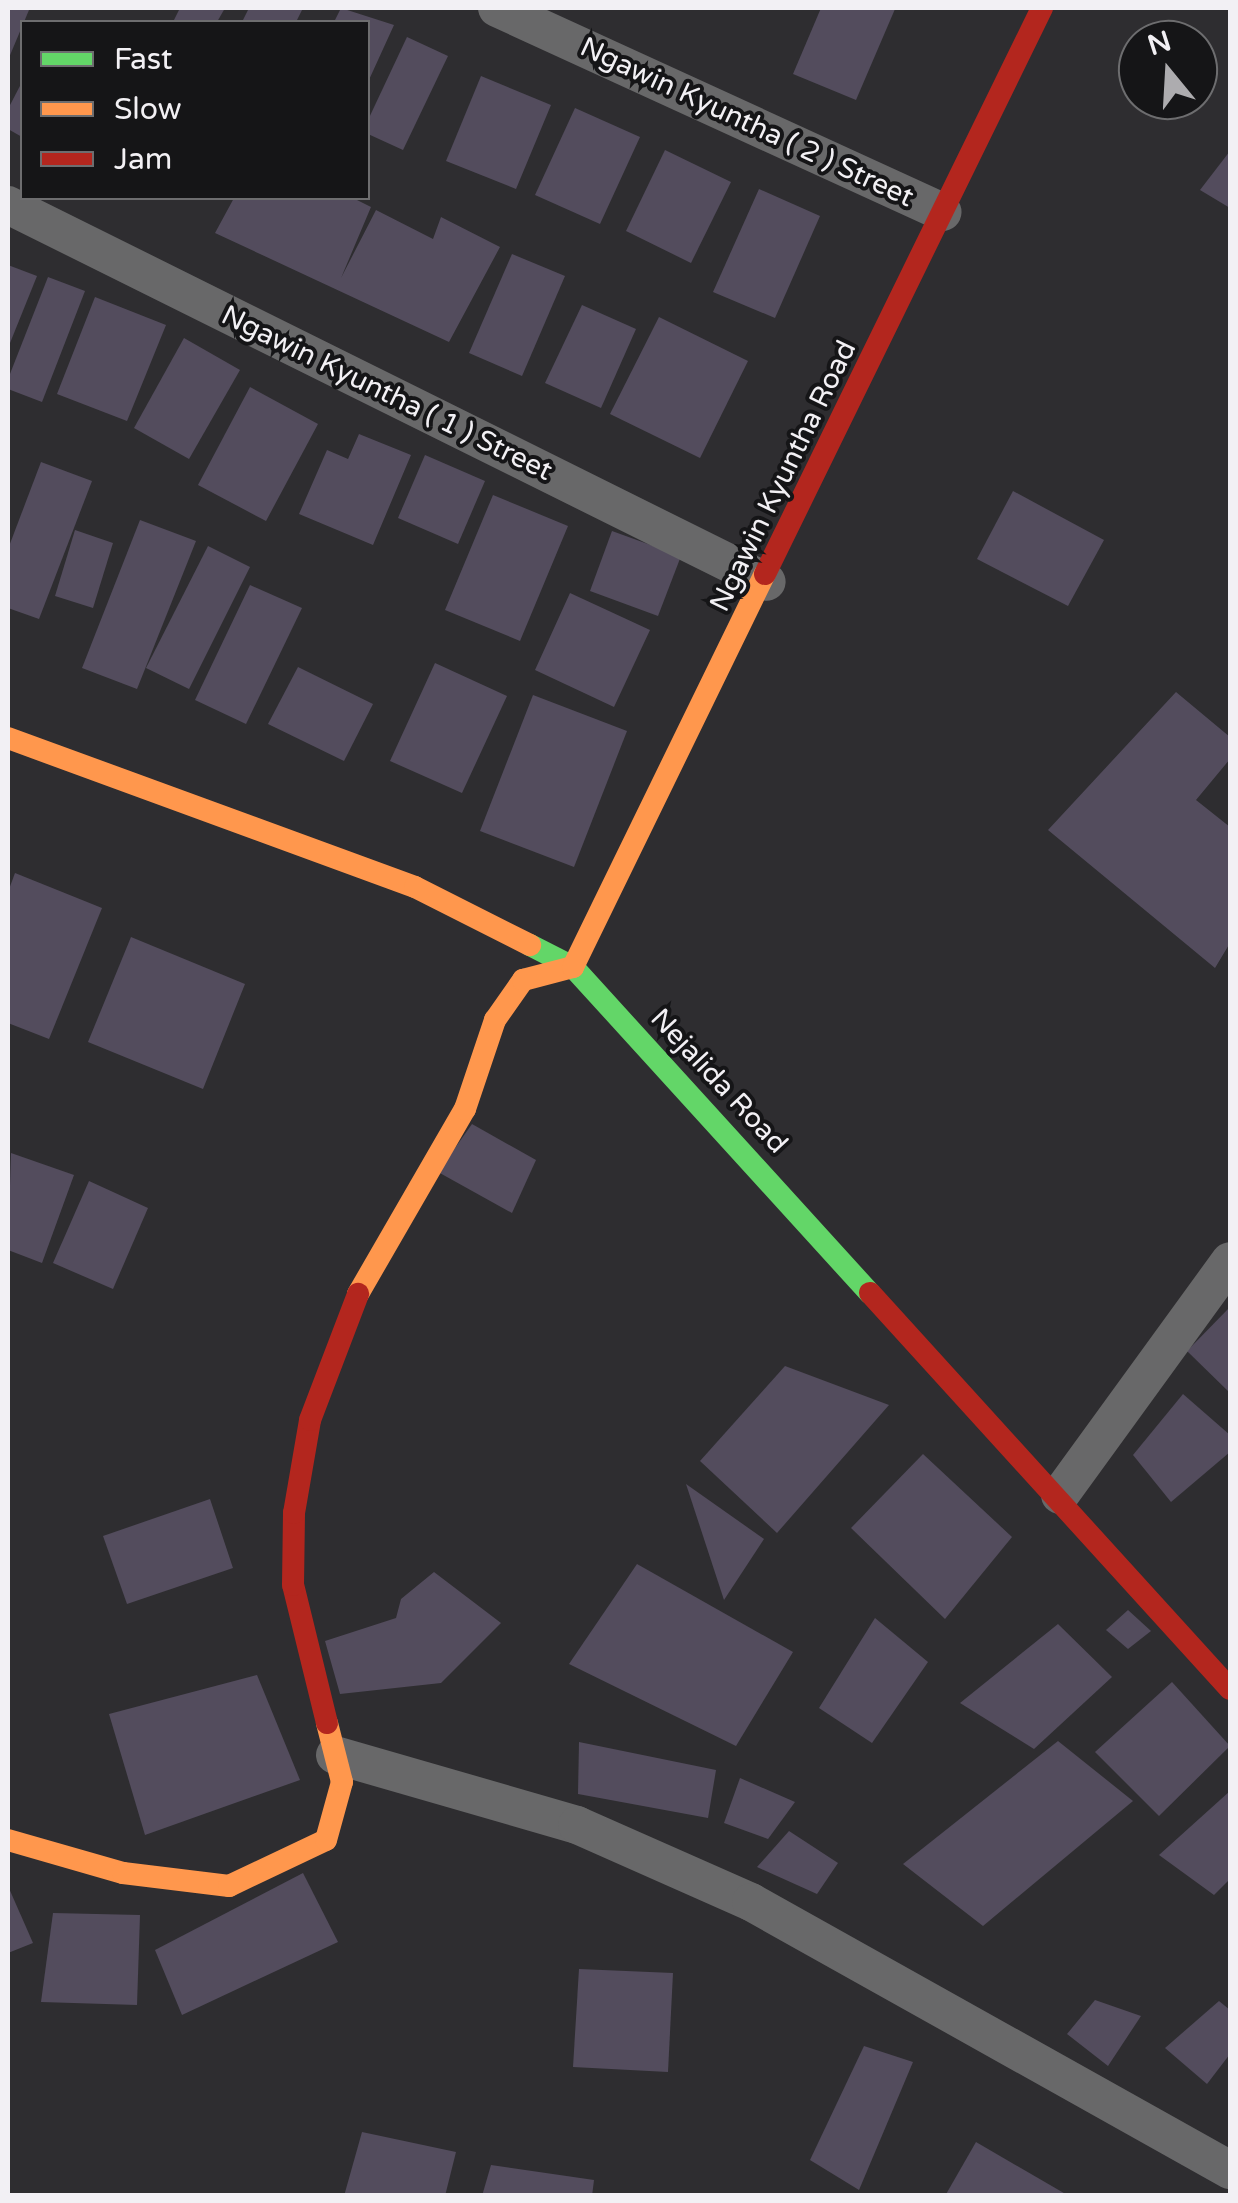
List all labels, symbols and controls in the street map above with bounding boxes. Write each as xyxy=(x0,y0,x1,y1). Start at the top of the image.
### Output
legend xyxy=(20,20,370,200)
north arrow xyxy=(1118,20,1218,120)
text: N xyxy=(1143,24,1175,63)
street label: Ngawin Kyuntha ( 2 ) Street xyxy=(575,30,919,214)
text: Fast xyxy=(114,41,173,78)
text: Slow xyxy=(114,91,182,128)
text: Jam xyxy=(114,141,172,178)
street label: Ngawin Kyuntha ( 1 ) Street xyxy=(216,298,558,488)
street label: Ngawin Kyuntha Road xyxy=(703,335,863,617)
street label: Nejalida Road xyxy=(643,1002,795,1160)

